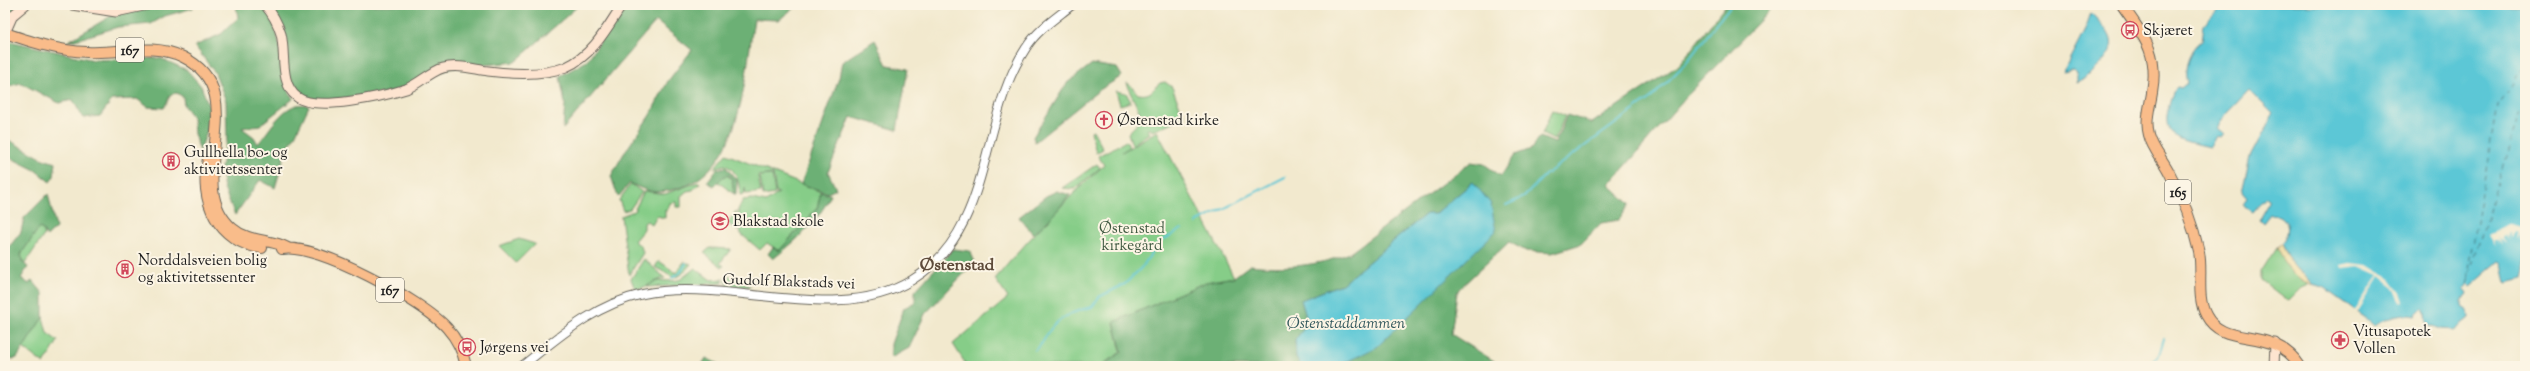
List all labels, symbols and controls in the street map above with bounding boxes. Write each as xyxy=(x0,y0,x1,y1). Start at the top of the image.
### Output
bus stop icon: Skjæret xyxy=(2120,20,2140,40)
place label: Skjæret xyxy=(2143,21,2193,42)
road number: 167 xyxy=(116,38,144,62)
church icon: Østenstad kirke xyxy=(1094,110,1114,130)
place label: Østenstad kirke xyxy=(1117,111,1219,132)
place label: Gullhella bo- og aktivitetssenter xyxy=(184,143,288,181)
building icon: Gullhella bo- og aktivitetssenter xyxy=(161,151,181,171)
road number: 165 xyxy=(2165,180,2191,204)
school or university icon: Blakstad skole xyxy=(710,211,730,231)
place label: Blakstad skole xyxy=(733,212,824,233)
park label: Østenstad kirkegård xyxy=(1099,219,1165,257)
place label: Norddalsveien bolig og aktivitetssenter xyxy=(138,251,267,289)
district label: Østenstad xyxy=(920,254,995,278)
building icon: Norddalsveien bolig og aktivitetssenter xyxy=(115,259,135,279)
street label: Gudolf Blakstads vei xyxy=(722,270,856,295)
road number: 167 xyxy=(376,278,404,302)
water label: Østenstaddammen xyxy=(1287,313,1406,336)
place label: Vitusapotek Vollen xyxy=(2353,322,2432,360)
pharmacy icon: Vitusapotek Vollen xyxy=(2330,330,2350,350)
bus stop icon: Jørgens vei xyxy=(457,337,477,357)
place label: Jørgens vei xyxy=(479,338,549,359)

